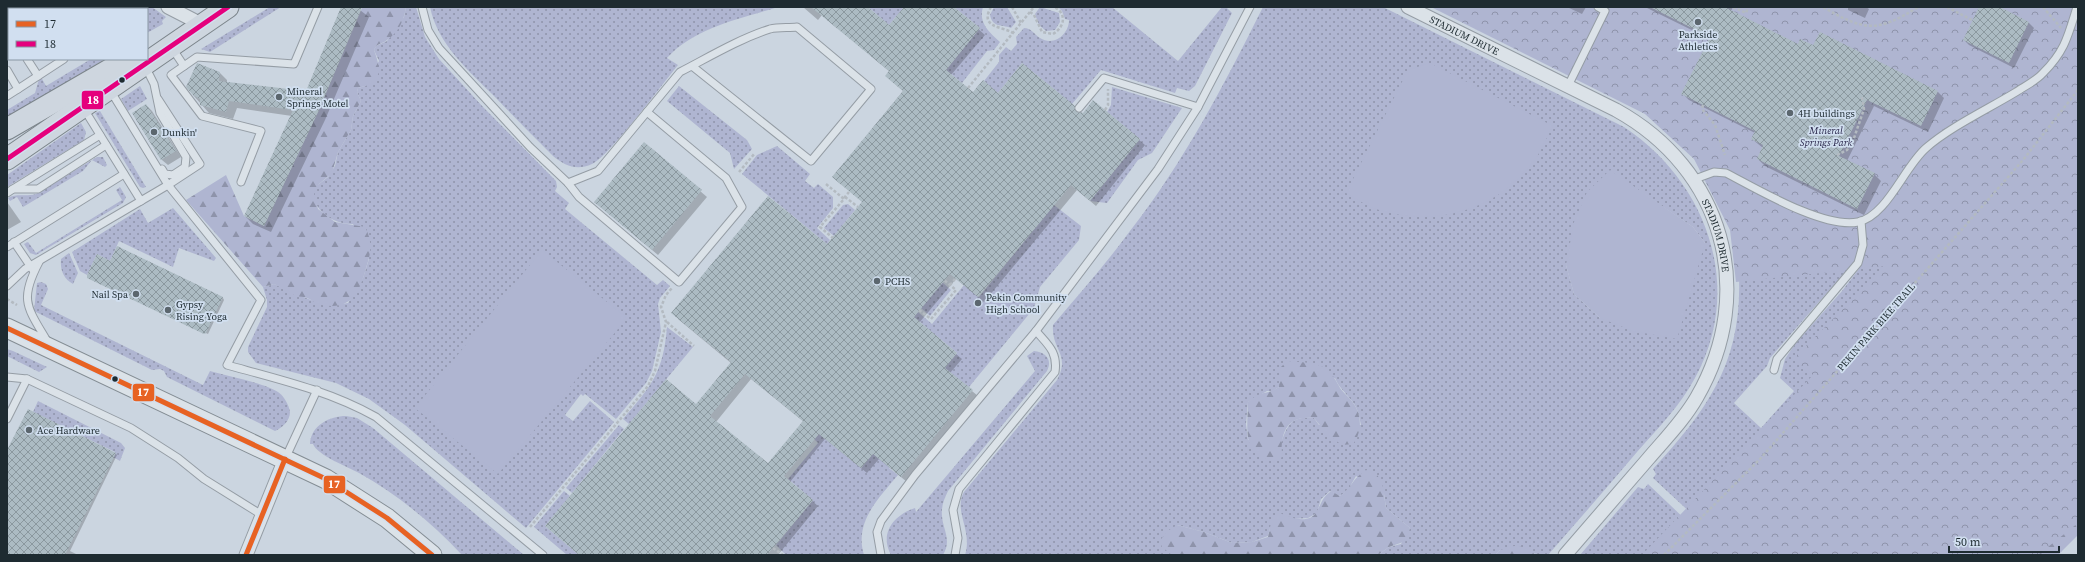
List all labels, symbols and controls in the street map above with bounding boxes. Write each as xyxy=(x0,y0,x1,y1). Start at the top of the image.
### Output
legend xyxy=(8,8,148,60)
street label: STADIUM DRIVE xyxy=(1428,12,1501,58)
text: 17 xyxy=(44,16,56,32)
marker: Parkside Athletics xyxy=(1693,17,1703,27)
place label: Parkside Athletics xyxy=(1678,28,1718,53)
text: 18 xyxy=(44,36,56,52)
unlabelled marker xyxy=(117,75,127,85)
place label: Mineral Springs Motel xyxy=(287,85,348,110)
line badge: 18 xyxy=(81,90,104,110)
marker: Mineral Springs Motel xyxy=(274,92,284,102)
text: 18 xyxy=(87,93,99,108)
place label: 4H buildings xyxy=(1798,107,1855,120)
marker: 4H buildings xyxy=(1785,108,1795,118)
park label: Mineral Springs Park xyxy=(1800,124,1852,149)
place label: Dunkin' xyxy=(162,126,197,139)
marker: Dunkin' xyxy=(149,127,159,137)
street label: STADIUM DRIVE xyxy=(1699,196,1733,272)
place label: PCHS xyxy=(885,275,910,288)
marker: PCHS xyxy=(872,276,882,286)
street label: PEKIN PARK BIKE TRAIL xyxy=(1834,280,1918,374)
place label: Nail Spa xyxy=(91,288,129,301)
marker: Nail Spa xyxy=(131,289,141,299)
place label: Pekin Community High School xyxy=(986,291,1067,316)
place label: Gypsy Rising Yoga xyxy=(176,298,228,323)
marker: Pekin Community High School xyxy=(973,298,983,308)
marker: Gypsy Rising Yoga xyxy=(163,305,173,315)
unlabelled marker xyxy=(110,374,120,384)
line badge: 17 xyxy=(132,383,155,402)
text: 17 xyxy=(137,385,149,400)
place label: Ace Hardware xyxy=(37,424,100,437)
marker: Ace Hardware xyxy=(24,425,34,435)
line badge: 17 xyxy=(323,475,346,494)
text: 17 xyxy=(328,477,340,492)
scale bar xyxy=(1949,528,2059,554)
text: 50 m xyxy=(1955,534,1981,550)

